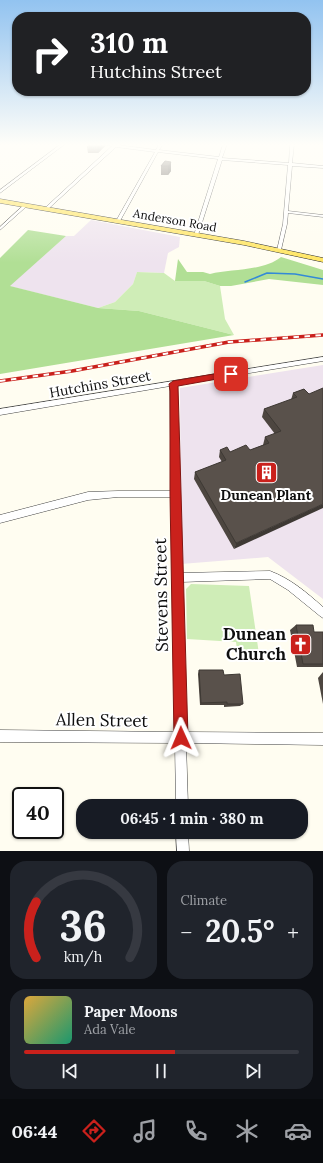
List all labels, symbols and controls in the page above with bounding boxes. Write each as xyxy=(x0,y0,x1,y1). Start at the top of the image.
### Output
text: 310 m xyxy=(90,25,168,61)
icon: right xyxy=(24,28,76,80)
text: Hutchins Street xyxy=(90,60,222,83)
street label: Anderson Road xyxy=(131,205,218,235)
pin xyxy=(214,357,248,391)
icon: arrive xyxy=(220,363,242,385)
street label: Hutchins Street xyxy=(48,366,153,402)
building icon: Dunean Plant xyxy=(253,460,279,486)
place label: Dunean Plant xyxy=(221,486,312,504)
street label: Stevens Street xyxy=(149,537,173,652)
place label: Dunean Church xyxy=(223,623,286,665)
church icon: Dunean Church xyxy=(288,631,314,657)
street label: Allen Street xyxy=(55,708,149,732)
position arrow xyxy=(160,717,202,759)
speed limit sign: 40 xyxy=(12,787,64,839)
text: 06:45 · 1 min · 380 m xyxy=(120,809,264,828)
text: Climate xyxy=(181,892,227,909)
text: 36 xyxy=(60,899,107,952)
text: 20.5° xyxy=(205,912,274,950)
text: − xyxy=(181,918,192,946)
text: + xyxy=(287,918,299,946)
text: km/h xyxy=(64,948,103,967)
text: Paper Moons xyxy=(84,1002,178,1021)
text: Ada Vale xyxy=(84,1021,136,1038)
icon: previous xyxy=(59,1060,81,1082)
icon: pause xyxy=(150,1060,172,1082)
icon: next xyxy=(242,1060,264,1082)
icon: directions xyxy=(80,1117,108,1145)
icon: music xyxy=(131,1117,159,1145)
icon: phone xyxy=(182,1117,210,1145)
icon: climate xyxy=(233,1117,261,1145)
icon: car xyxy=(284,1117,312,1145)
text: 06:44 xyxy=(11,1120,58,1143)

